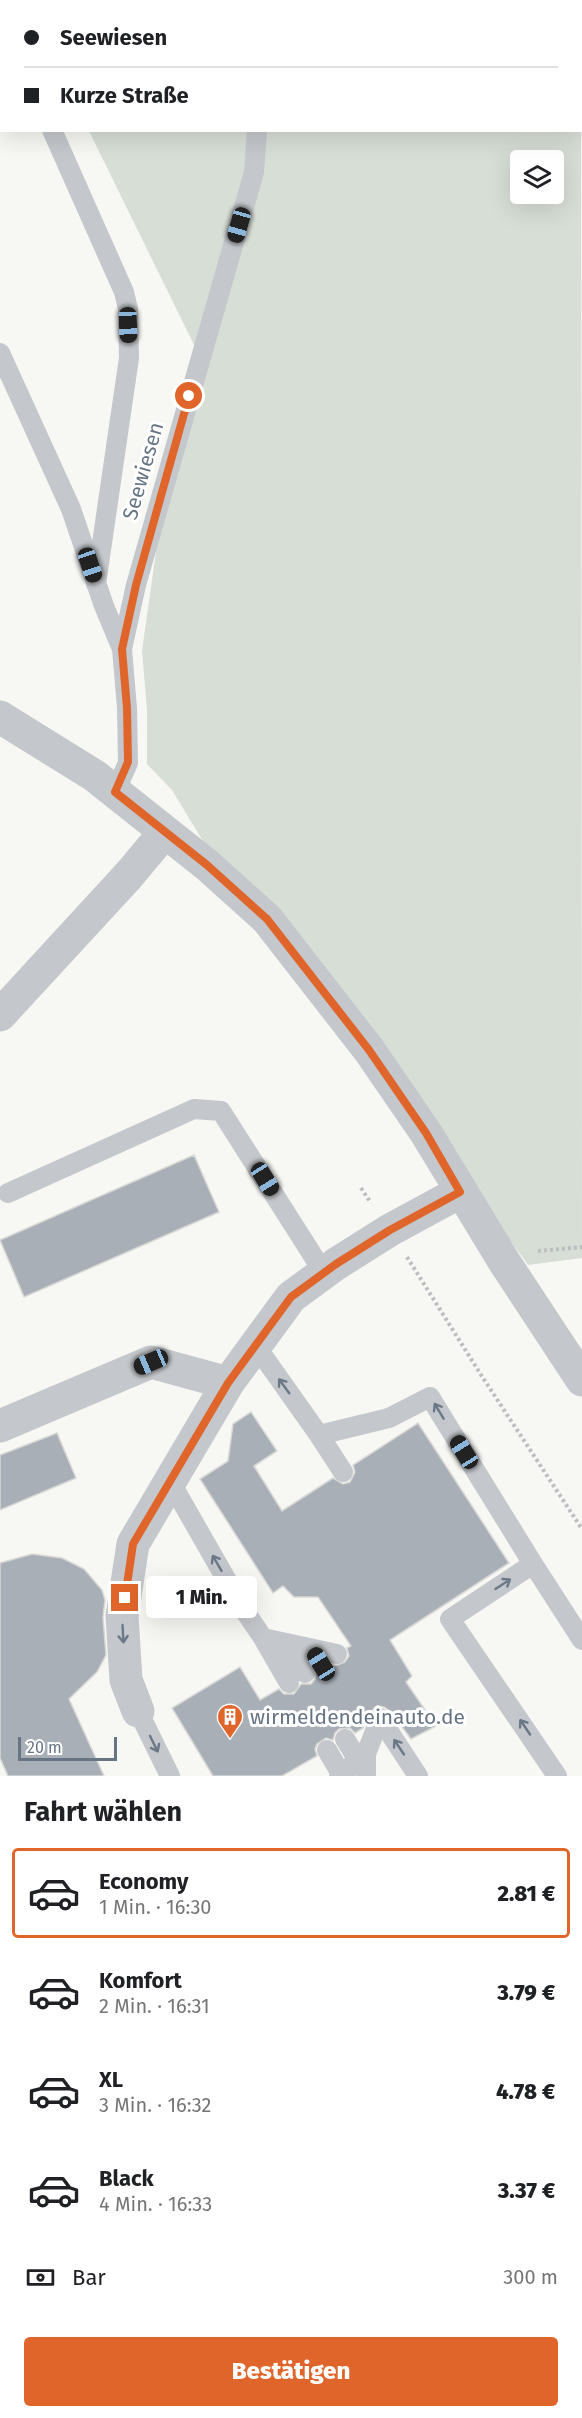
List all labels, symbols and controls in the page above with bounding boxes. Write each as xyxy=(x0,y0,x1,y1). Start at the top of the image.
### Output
text: Seewiesen xyxy=(60,24,167,51)
text: Kurze Straße xyxy=(60,82,189,109)
map controls xyxy=(510,150,564,204)
button: layers xyxy=(510,150,564,204)
car xyxy=(225,205,253,245)
car xyxy=(118,307,138,343)
route start xyxy=(175,382,202,409)
street label: Seewiesen xyxy=(117,419,169,523)
car xyxy=(76,545,104,585)
car xyxy=(248,1159,282,1199)
car xyxy=(131,1347,171,1377)
one-way arrow xyxy=(278,1378,290,1394)
one-way arrow xyxy=(432,1403,444,1420)
car xyxy=(447,1432,481,1472)
one-way arrow xyxy=(211,1555,223,1572)
callout: 1 Min. xyxy=(146,1577,257,1619)
one-way arrow xyxy=(494,1578,510,1590)
route end xyxy=(111,1584,138,1611)
text: 1 Min. xyxy=(176,1585,227,1609)
one-way arrow xyxy=(118,1623,129,1643)
car xyxy=(304,1644,338,1684)
building icon: wirmeldendeinauto.de xyxy=(215,1702,245,1740)
place label: wirmeldendeinauto.de xyxy=(250,1704,465,1730)
one-way arrow xyxy=(518,1719,531,1736)
scale bar xyxy=(18,1734,117,1762)
one-way arrow xyxy=(148,1734,160,1752)
text: 20 m xyxy=(27,1738,62,1757)
one-way arrow xyxy=(393,1739,405,1756)
text: Fahrt wählen xyxy=(24,1796,182,1828)
icon: car xyxy=(27,1866,81,1920)
text: Economy xyxy=(99,1868,188,1895)
text: 2.81 € xyxy=(497,1880,555,1907)
text: 1 Min. · 16:30 xyxy=(99,1895,212,1919)
icon: car xyxy=(27,1965,81,2019)
text: Komfort xyxy=(99,1967,182,1994)
text: 3.79 € xyxy=(497,1979,555,2006)
text: 2 Min. · 16:31 xyxy=(99,1994,210,2018)
icon: car xyxy=(27,2064,81,2118)
text: XL xyxy=(99,2066,123,2093)
text: 4.78 € xyxy=(496,2078,555,2105)
text: 3 Min. · 16:32 xyxy=(99,2093,211,2117)
icon: car xyxy=(27,2163,81,2217)
text: Black xyxy=(99,2165,154,2192)
text: 3.37 € xyxy=(498,2177,555,2204)
text: 4 Min. · 16:33 xyxy=(99,2192,212,2216)
icon: cash xyxy=(24,2261,57,2294)
text: Bar xyxy=(72,2264,106,2291)
text: 300 m xyxy=(503,2265,558,2289)
button: Bestätigen xyxy=(24,2337,558,2406)

